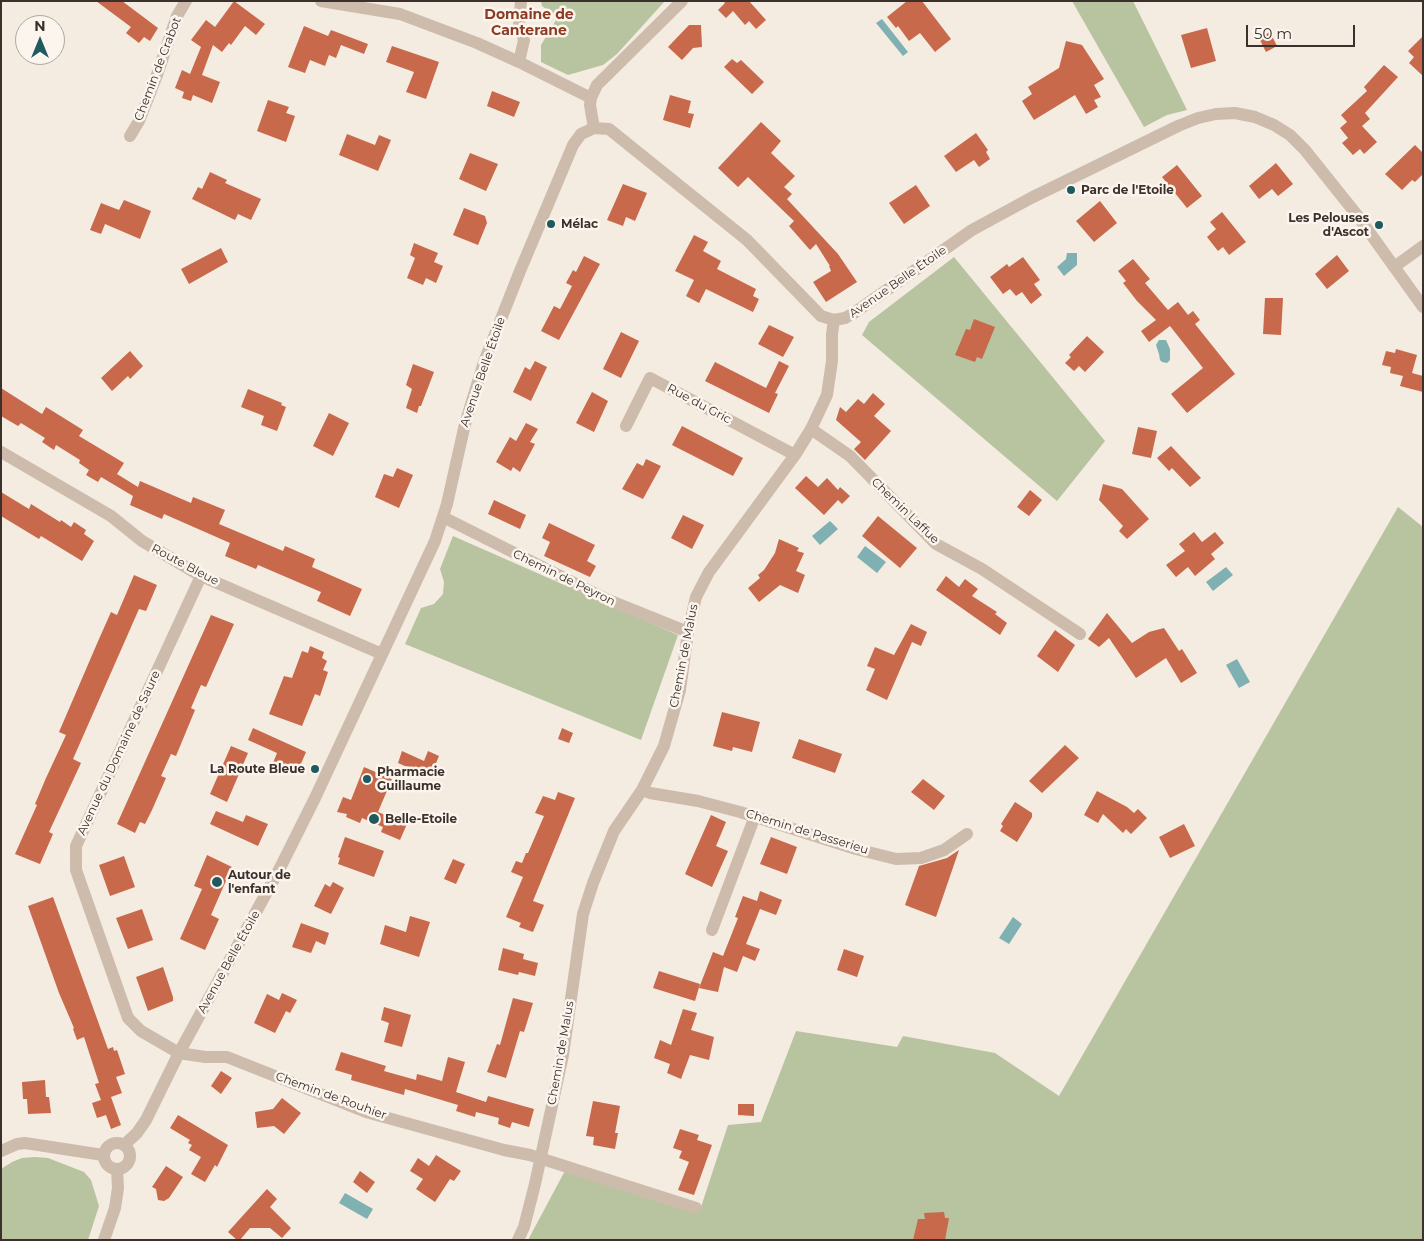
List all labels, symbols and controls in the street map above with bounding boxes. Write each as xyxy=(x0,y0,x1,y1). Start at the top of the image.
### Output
district label: Domaine de Canterane xyxy=(484,7,574,40)
north arrow xyxy=(15,15,65,65)
street label: Chemin de Crabot xyxy=(132,15,184,123)
scale bar xyxy=(1249,15,1358,47)
text: N xyxy=(34,17,46,35)
text: 50 m xyxy=(1254,24,1292,43)
place label: Parc de l'Etoile xyxy=(1081,183,1174,197)
marker: Parc de l'Etoile xyxy=(1065,184,1077,196)
place label: Les Pelouses d'Ascot xyxy=(1288,211,1369,239)
place label: Mélac xyxy=(561,217,598,231)
marker: Mélac xyxy=(545,218,557,230)
marker: Les Pelouses d'Ascot xyxy=(1373,219,1385,231)
street label: Avenue Belle Étoile xyxy=(847,243,949,321)
street label: Avenue Belle Étoile xyxy=(457,315,509,429)
street label: Rue du Gric xyxy=(665,381,733,427)
street label: Chemin Laffue xyxy=(868,475,942,547)
street label: Route Bleue xyxy=(149,541,221,589)
street label: Chemin de Peyron xyxy=(510,547,618,609)
street label: Chemin de Malus xyxy=(667,603,701,709)
street label: Avenue du Domaine de Saure xyxy=(74,669,164,837)
place label: La Route Bleue xyxy=(210,762,305,776)
marker: La Route Bleue xyxy=(309,763,321,775)
place label: Pharmacie Guillaume xyxy=(377,765,445,793)
marker: Pharmacie Guillaume xyxy=(361,773,373,785)
street label: Chemin de Passerieu xyxy=(744,806,870,858)
marker: Belle-Etoile xyxy=(367,812,381,826)
place label: Belle-Etoile xyxy=(385,812,457,826)
place label: Autour de l'enfant xyxy=(228,868,291,896)
marker: Autour de l'enfant xyxy=(210,875,224,889)
street label: Avenue Belle Étoile xyxy=(195,908,263,1016)
street label: Chemin de Malus xyxy=(545,1000,577,1106)
street label: Chemin de Rouhier xyxy=(273,1069,389,1123)

